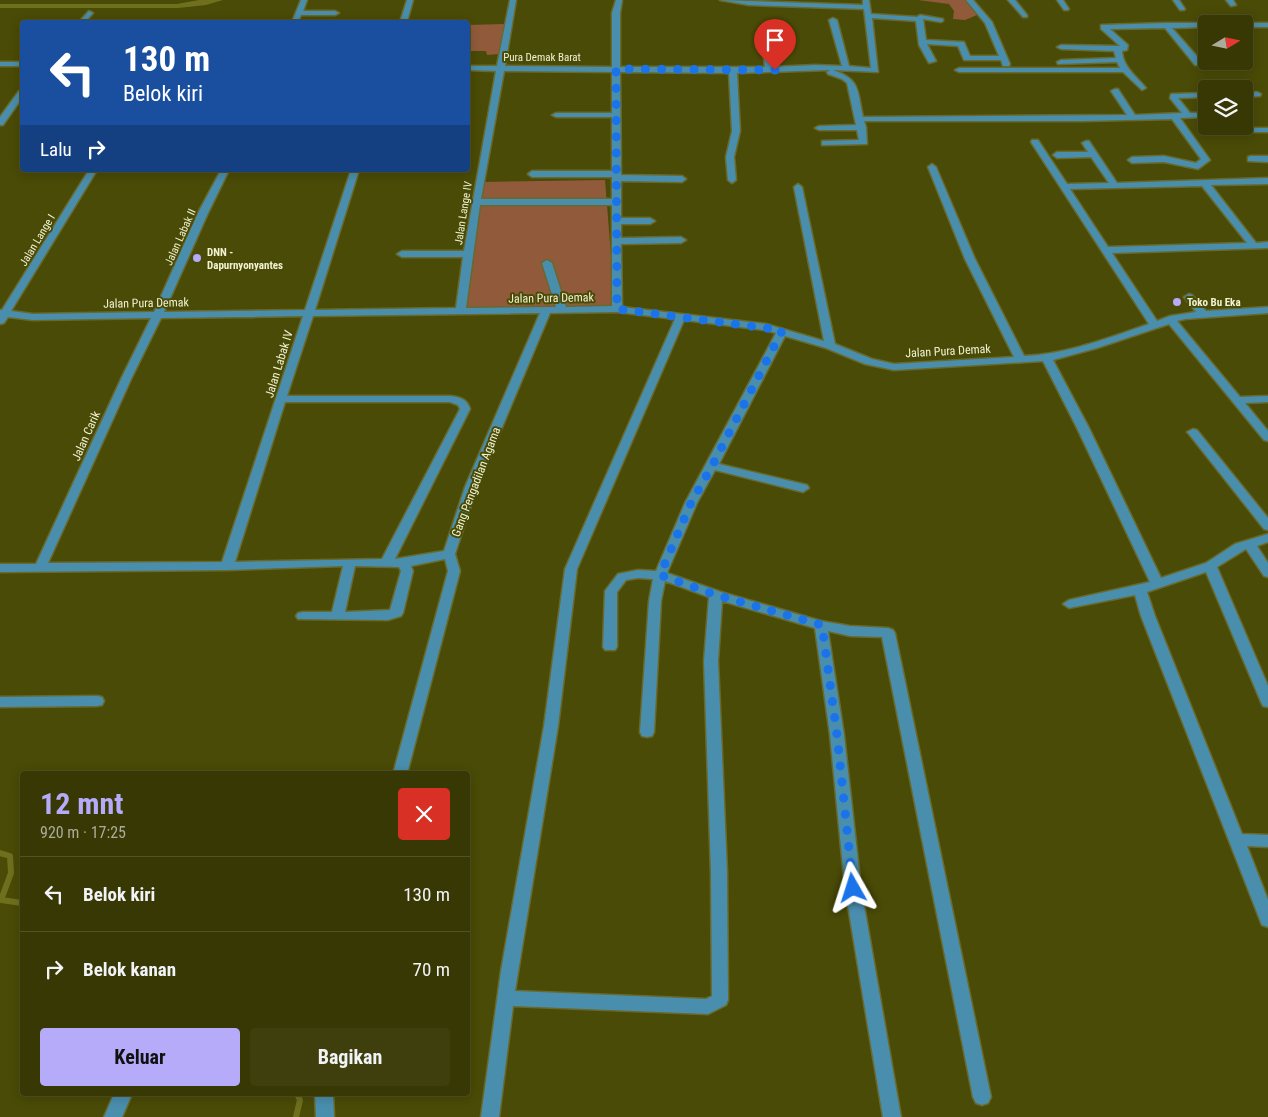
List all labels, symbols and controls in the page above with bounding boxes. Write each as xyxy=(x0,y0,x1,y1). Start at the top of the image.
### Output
north arrow xyxy=(1198,15,1252,70)
map controls xyxy=(1198,15,1253,135)
pin xyxy=(754,19,796,70)
icon: arrive xyxy=(761,26,789,54)
text: 130 m xyxy=(123,39,210,80)
icon: left xyxy=(40,40,105,105)
street label: Pura Demak Barat xyxy=(503,51,581,64)
button: layers xyxy=(1198,80,1253,135)
text: Belok kiri xyxy=(123,81,203,106)
icon: right xyxy=(82,135,110,163)
text: Lalu xyxy=(40,138,72,161)
street label: Jalan Lange IV xyxy=(452,180,475,246)
street label: Jalan Labak II xyxy=(162,207,199,267)
street label: Jalan Lange I xyxy=(17,212,58,268)
place label: DNN - Dapurnyonyantes xyxy=(207,246,283,272)
marker: DNN - Dapurnyonyantes xyxy=(191,252,203,264)
street label: Jalan Pura Demak xyxy=(508,290,595,306)
street label: Jalan Pura Demak xyxy=(103,295,190,311)
marker: Toko Bu Eka xyxy=(1171,296,1183,308)
place label: Toko Bu Eka xyxy=(1187,296,1241,309)
street label: Jalan Labak IV xyxy=(262,328,296,399)
street label: Jalan Pura Demak xyxy=(905,342,992,360)
street label: Jalan Carik xyxy=(69,408,103,463)
street label: Gang Pengadilan Agama xyxy=(449,425,503,539)
text: 12 mnt xyxy=(40,786,123,821)
button: close xyxy=(398,788,450,840)
text: 920 m · 17:25 xyxy=(40,823,126,842)
position arrow xyxy=(826,861,878,913)
icon: left xyxy=(40,880,68,908)
text: Belok kiri xyxy=(83,883,155,906)
text: 130 m xyxy=(403,883,450,906)
icon: right xyxy=(40,955,68,983)
text: Belok kanan xyxy=(83,958,176,981)
text: 70 m xyxy=(413,958,450,981)
button: Keluar xyxy=(40,1028,240,1086)
button: Bagikan xyxy=(250,1028,450,1086)

